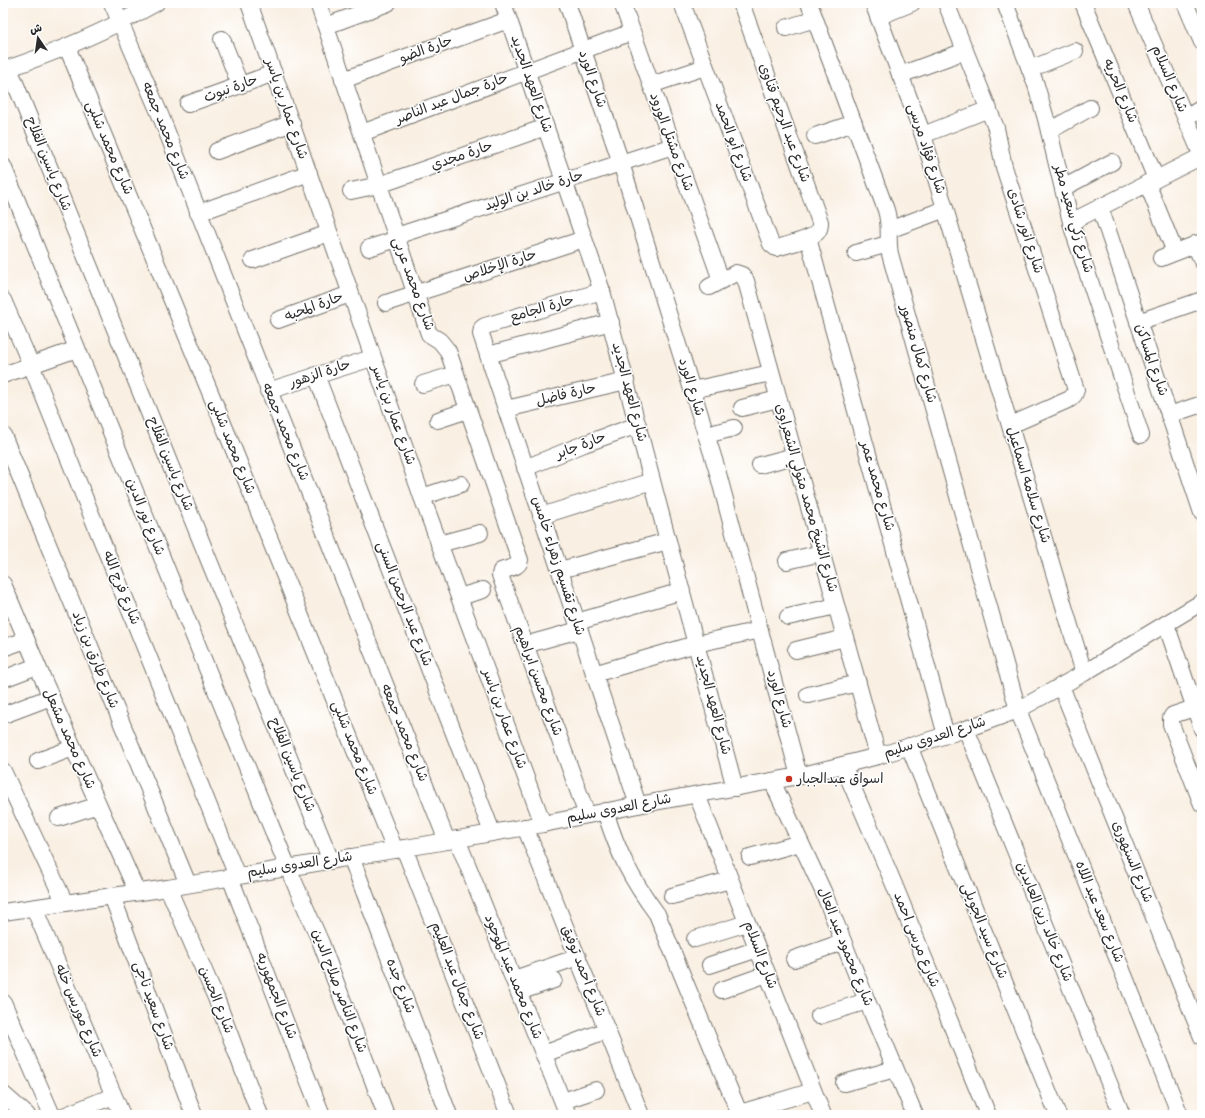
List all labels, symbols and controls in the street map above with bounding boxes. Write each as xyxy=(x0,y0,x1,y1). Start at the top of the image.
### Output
north arrow xyxy=(18,18,58,58)
text: ش xyxy=(28,20,44,38)
street label: حارة الضو xyxy=(395,31,456,70)
street label: شارع العهد الجديد xyxy=(504,32,558,136)
street label: شارع السلام xyxy=(1145,42,1193,116)
street label: شارع الورد xyxy=(572,47,612,111)
street label: شارع عمار بن ياسر xyxy=(259,55,313,162)
street label: شارع الحريه xyxy=(1097,56,1143,126)
street label: شارع عبد الرحيم قناوى xyxy=(753,60,815,186)
street label: حارة جمال عبد الناصر xyxy=(392,68,511,131)
street label: حارة نبوت xyxy=(201,70,261,108)
street label: شارع محمد جمعه xyxy=(136,79,194,183)
street label: شارع مشتل الورود xyxy=(643,90,699,194)
street label: شارع محمد شلبى xyxy=(80,98,138,198)
street label: شارع أبو الحمد xyxy=(709,99,757,185)
street label: شارع فؤاد مرسى xyxy=(901,101,951,197)
street label: شارع ياسين الفلاح xyxy=(19,114,77,214)
street label: حارة مجدي xyxy=(428,136,496,176)
street label: شارع زكي سعيد مطر xyxy=(1046,161,1099,276)
street label: حارة خالد بن الوليد xyxy=(482,165,586,217)
street label: شارع انور شادى xyxy=(1001,185,1049,277)
street label: شارع محمد عربى xyxy=(386,234,440,334)
street label: حارة الإخلاص xyxy=(461,244,539,288)
street label: حارة المحبه xyxy=(282,287,346,327)
street label: حارة الجامع xyxy=(507,290,577,328)
street label: شارع كمال منصور xyxy=(894,301,942,406)
street label: شارع المساكن xyxy=(1129,321,1173,399)
street label: شارع العهد الجديد xyxy=(606,340,652,444)
street label: حارة الزهور xyxy=(285,354,354,394)
street label: شارع الورد xyxy=(672,355,710,419)
street label: شارع عمار بن ياسر xyxy=(365,361,421,468)
street label: حارة فاضل xyxy=(534,378,598,412)
street label: شارع محمد جمعه xyxy=(256,380,314,484)
street label: شارع محمد شلبى xyxy=(203,397,261,497)
street label: شارع الشيخ محمد متولي الشعراوى xyxy=(768,401,843,595)
street label: شارع ياسين الفلاح xyxy=(141,414,199,514)
street label: شارع سلامه اسماعيل xyxy=(1000,424,1056,546)
street label: حارة جابر xyxy=(552,427,609,466)
street label: شارع محمد عمر xyxy=(854,437,900,534)
street label: شارع نور الدين xyxy=(120,475,170,559)
street label: شارع تقسيم زهراء خامس xyxy=(526,494,590,638)
street label: شارع عبد الرحمن السنى xyxy=(370,538,438,670)
street label: شارع فرج الله xyxy=(97,548,145,628)
street label: شارع طارق بن زياد xyxy=(66,608,124,712)
street label: شارع محسن ابراهيم xyxy=(508,623,568,739)
street label: شارع العهد الجديد xyxy=(690,653,736,757)
street label: شارع عمار بن ياسر xyxy=(476,665,532,772)
street label: شارع الورد xyxy=(761,667,797,731)
street label: شارع محمد جمعه xyxy=(375,681,433,785)
street label: شارع محمد مشعل xyxy=(37,685,101,793)
street label: شارع محمد شلبى xyxy=(325,698,383,798)
street label: شارع العدوى سليم xyxy=(881,712,989,764)
street label: شارع ياسين الفلاح xyxy=(263,715,321,815)
place label: اسواق عبدالجبار xyxy=(796,769,883,790)
marker: اسواق عبدالجبار xyxy=(784,774,794,784)
street label: شارع العدوى سليم xyxy=(565,789,673,829)
street label: شارع السنهورى xyxy=(1106,818,1158,906)
street label: شارع العدوى سليم xyxy=(246,846,354,884)
street label: شارع سعد عبد اللاه xyxy=(1069,858,1129,966)
street label: شارع خالد زين العابدين xyxy=(1010,859,1078,985)
street label: شارع سيد الجويلى xyxy=(955,880,1013,982)
street label: شارع محمود عبد العال xyxy=(811,884,879,1010)
street label: شارع مرسى احمد xyxy=(887,889,945,991)
street label: شارع محمد عبد الموجود xyxy=(478,911,548,1043)
street label: شارع السلام xyxy=(737,918,783,992)
street label: شارع جمال عبد العليم xyxy=(425,919,489,1043)
street label: شارع أحمد توفيق xyxy=(555,922,611,1020)
street label: شارع الناصر صلاح الدين xyxy=(306,926,372,1056)
street label: شارع الجمهوريه xyxy=(250,950,302,1042)
street label: شارع جده xyxy=(380,955,420,1017)
street label: شارع سعيد ناجى xyxy=(127,958,179,1054)
street label: شارع موريس خله xyxy=(49,961,107,1061)
street label: شارع الحسن xyxy=(193,963,239,1037)

